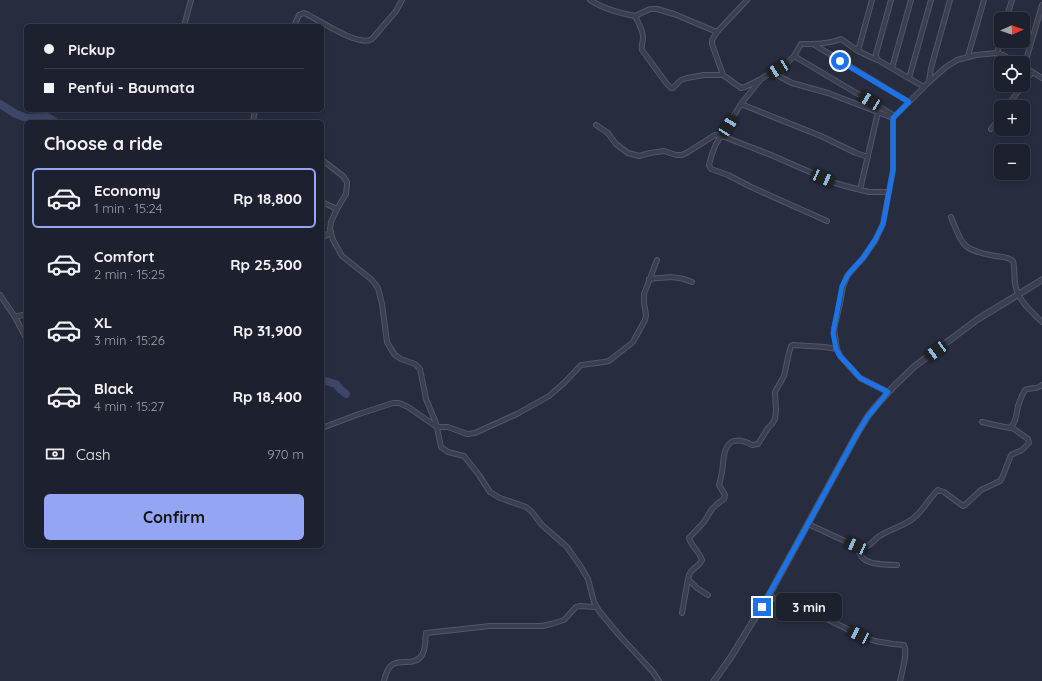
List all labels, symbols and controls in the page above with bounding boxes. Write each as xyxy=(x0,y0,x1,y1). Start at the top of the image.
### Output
north arrow xyxy=(994,12,1030,48)
map controls xyxy=(994,12,1030,180)
text: Pickup xyxy=(68,40,115,59)
route start xyxy=(831,52,849,70)
button: locate xyxy=(994,56,1030,92)
car xyxy=(765,58,791,80)
text: Penfui - Baumata xyxy=(68,78,195,97)
car xyxy=(857,90,883,112)
button: + xyxy=(994,100,1030,136)
car xyxy=(716,113,740,139)
text: Choose a ride xyxy=(44,132,163,155)
button: − xyxy=(994,144,1030,180)
car xyxy=(810,168,836,188)
icon: car xyxy=(46,180,82,216)
text: Economy xyxy=(94,181,161,200)
text: Rp 18,800 xyxy=(233,189,302,208)
text: 1 min · 15:24 xyxy=(94,200,162,216)
icon: car xyxy=(46,246,82,282)
text: Comfort xyxy=(94,247,155,266)
text: Rp 25,300 xyxy=(230,255,302,274)
text: 2 min · 15:25 xyxy=(94,266,165,282)
icon: car xyxy=(46,312,82,348)
text: XL xyxy=(94,313,112,332)
text: Rp 31,900 xyxy=(233,321,302,340)
text: 3 min · 15:26 xyxy=(94,332,165,348)
car xyxy=(923,339,949,363)
icon: car xyxy=(46,378,82,414)
text: Black xyxy=(94,379,134,398)
text: Rp 18,400 xyxy=(233,387,302,406)
text: 4 min · 15:27 xyxy=(94,398,164,414)
icon: cash xyxy=(44,443,66,465)
text: Cash xyxy=(76,445,110,464)
text: 970 m xyxy=(267,446,304,462)
button: Confirm xyxy=(44,494,304,540)
car xyxy=(843,536,869,556)
callout: 3 min xyxy=(776,593,842,621)
route end xyxy=(753,598,771,616)
text: 3 min xyxy=(792,599,826,615)
car xyxy=(846,624,872,646)

